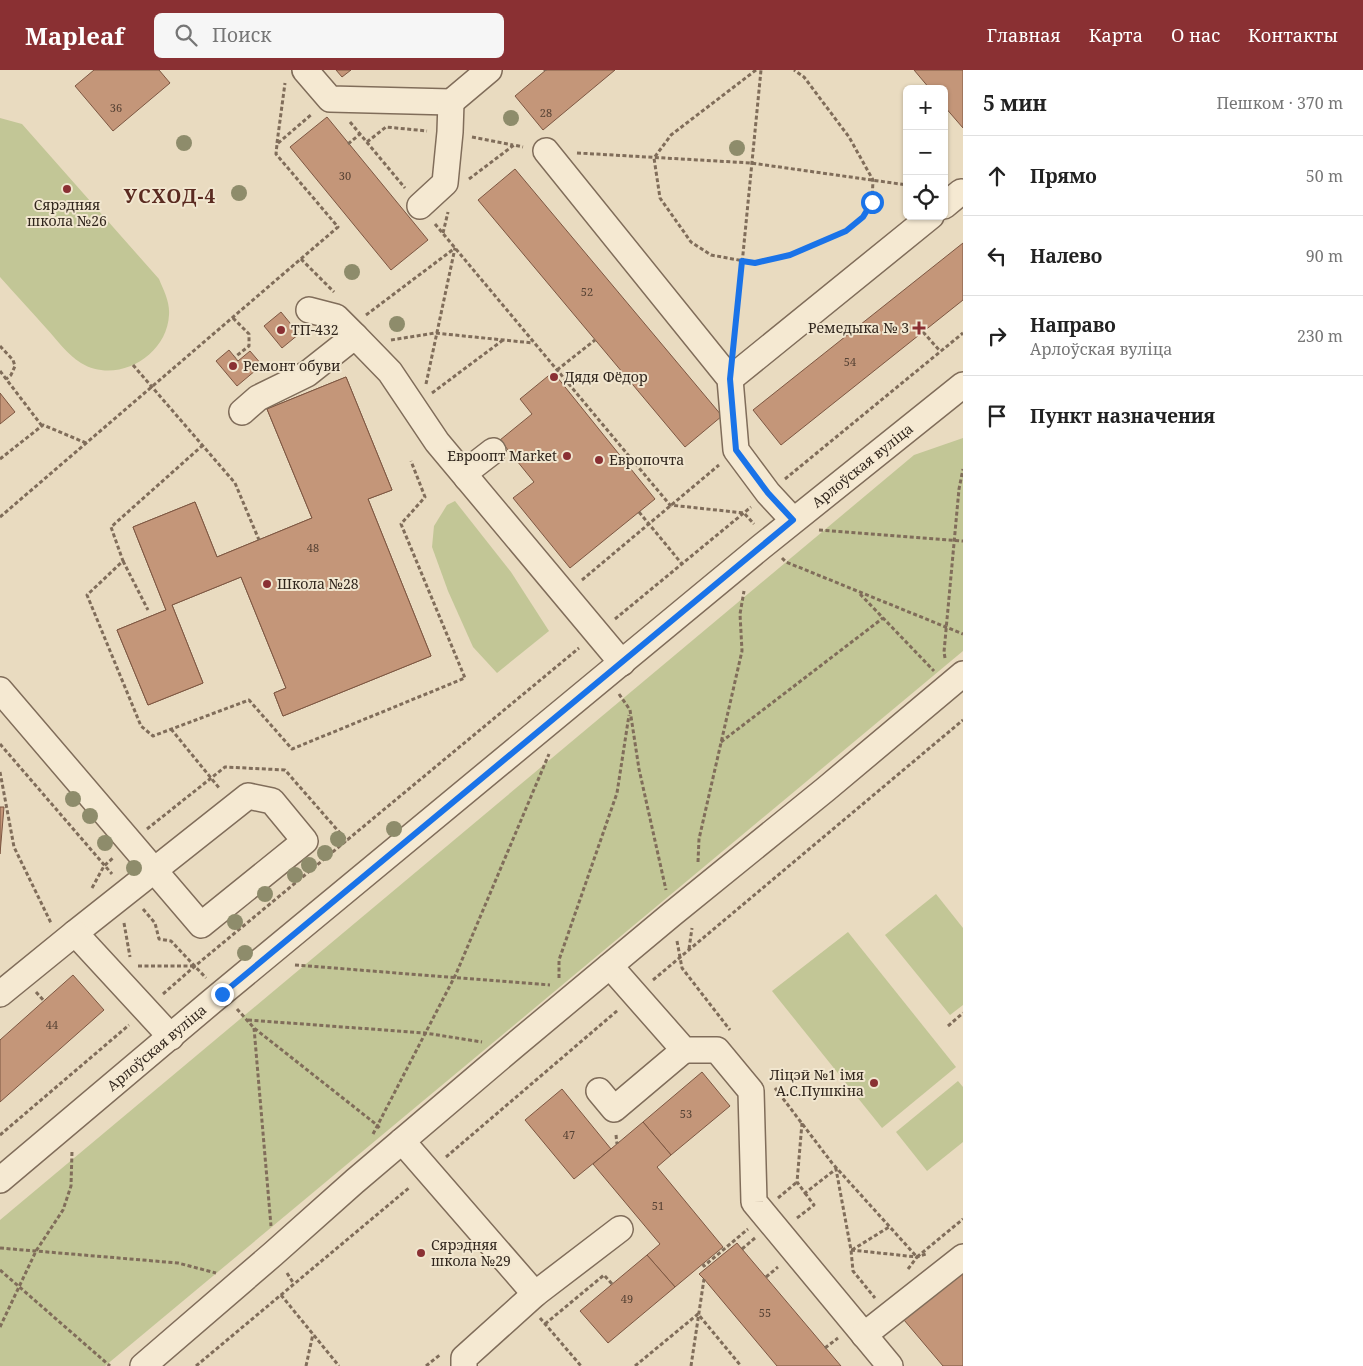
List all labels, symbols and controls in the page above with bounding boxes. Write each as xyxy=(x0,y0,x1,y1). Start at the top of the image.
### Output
search box xyxy=(154,13,504,58)
text: Mapleaf xyxy=(25,19,124,52)
icon: search xyxy=(172,21,200,49)
text: Поиск xyxy=(212,22,271,48)
text: Главная xyxy=(987,23,1061,47)
text: Карта xyxy=(1089,23,1143,47)
text: О нас xyxy=(1171,23,1220,47)
text: Контакты xyxy=(1248,23,1338,47)
map controls xyxy=(903,85,948,220)
button: + xyxy=(903,85,948,130)
text: 5 мин xyxy=(983,89,1047,117)
text: Пешком · 370 m xyxy=(1216,92,1343,114)
house number: 36 xyxy=(110,100,122,115)
house number: 28 xyxy=(540,105,552,120)
button: − xyxy=(903,130,948,175)
icon: ahead xyxy=(983,162,1011,190)
text: Прямо xyxy=(1030,163,1097,189)
text: 50 m xyxy=(1306,165,1343,187)
house number: 30 xyxy=(339,168,351,183)
button: locate xyxy=(903,175,948,220)
marker: Сярэдняя школа №26 xyxy=(61,183,73,195)
district label: УСХОД-4 xyxy=(124,183,216,209)
route start xyxy=(861,191,884,214)
place label: Сярэдняя школа №26 xyxy=(27,195,107,230)
icon: left xyxy=(983,242,1011,270)
text: Налево xyxy=(1030,243,1102,269)
text: 90 m xyxy=(1306,245,1343,267)
house number: 52 xyxy=(581,284,593,299)
text: Направо xyxy=(1030,312,1116,338)
place label: Ремедыка № 3 xyxy=(808,318,909,337)
place label: ТП-432 xyxy=(291,320,339,339)
marker: Ремедыка № 3 xyxy=(913,322,925,334)
icon: right xyxy=(983,322,1011,350)
marker: ТП-432 xyxy=(275,324,287,336)
text: 230 m xyxy=(1297,325,1343,347)
text: Арлоўская вуліца xyxy=(1030,338,1172,360)
house number: 54 xyxy=(844,354,856,369)
place label: Ремонт обуви xyxy=(243,356,341,375)
marker: Ремонт обуви xyxy=(227,360,239,372)
place label: Дядя Фёдор xyxy=(564,367,648,386)
marker: Дядя Фёдор xyxy=(548,371,560,383)
icon: arrive xyxy=(983,402,1011,430)
text: Пункт назначения xyxy=(1030,403,1215,429)
street label: Арлоўская вуліца xyxy=(808,419,917,512)
place label: Евроопт Market xyxy=(447,446,557,465)
marker: Евроопт Market xyxy=(561,450,573,462)
place label: Европочта xyxy=(609,450,684,469)
marker: Европочта xyxy=(593,454,605,466)
house number: 48 xyxy=(307,540,319,555)
place label: Школа №28 xyxy=(277,574,359,593)
marker: Школа №28 xyxy=(261,578,273,590)
route end xyxy=(211,983,234,1006)
street label: Арлоўская вуліца xyxy=(103,1000,210,1095)
house number: 44 xyxy=(46,1017,58,1032)
place label: Ліцэй №1 імя А.С.Пушкіна xyxy=(770,1065,864,1100)
marker: Ліцэй №1 імя А.С.Пушкіна xyxy=(868,1077,880,1089)
house number: 53 xyxy=(680,1106,692,1121)
house number: 47 xyxy=(563,1127,575,1142)
house number: 51 xyxy=(652,1198,664,1213)
place label: Сярэдняя школа №29 xyxy=(431,1235,511,1270)
marker: Сярэдняя школа №29 xyxy=(415,1247,427,1259)
house number: 49 xyxy=(621,1291,633,1306)
house number: 55 xyxy=(759,1305,771,1320)

